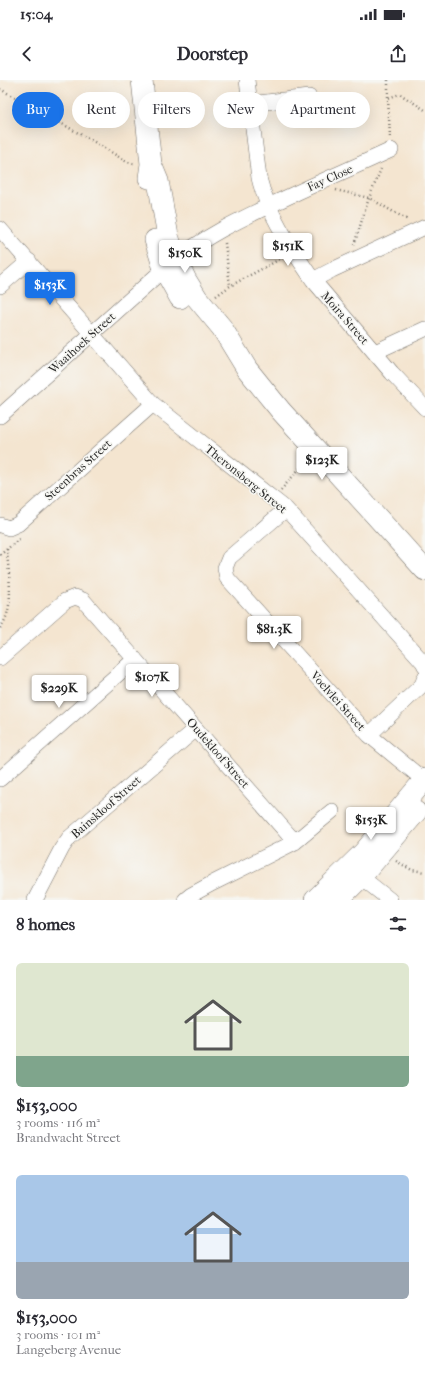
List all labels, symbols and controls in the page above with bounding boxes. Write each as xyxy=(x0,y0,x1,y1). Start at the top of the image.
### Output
text: 15:04 xyxy=(20,5,52,23)
icon: back xyxy=(16,43,38,65)
icon: share xyxy=(387,43,409,65)
text: Doorstep xyxy=(177,44,248,65)
chip: Buy xyxy=(12,92,64,128)
chip: Rent xyxy=(72,92,130,128)
chip: Filters xyxy=(138,92,205,128)
chip: New xyxy=(213,92,268,128)
chip: Apartment xyxy=(276,92,370,128)
street label: Fay Close xyxy=(305,162,355,194)
pin: $151K xyxy=(260,233,316,267)
text: $151K xyxy=(272,238,304,253)
pin: $150K xyxy=(157,240,213,274)
text: $150K xyxy=(168,245,202,260)
pin: $153K xyxy=(22,272,78,306)
text: $153K xyxy=(34,277,66,292)
street label: Moira Street xyxy=(318,289,372,348)
street label: Waaihoek Street xyxy=(45,309,119,377)
street label: Steenbras Street xyxy=(42,436,115,504)
street label: Theronsberg Street xyxy=(202,442,290,517)
pin: $123K xyxy=(294,447,350,481)
text: $123K xyxy=(305,452,339,467)
pin: $81.3K xyxy=(241,616,307,650)
text: $81.3K xyxy=(256,621,292,636)
pin: $107K xyxy=(124,664,180,698)
street label: Voelvlei Street xyxy=(307,668,369,734)
text: $107K xyxy=(135,669,169,684)
pin: $229K xyxy=(31,675,87,709)
text: $229K xyxy=(41,680,77,695)
street label: Oudekloof Street xyxy=(184,715,253,791)
street label: Bainskloof Street xyxy=(68,772,144,841)
pin: $153K xyxy=(343,807,399,841)
text: $153K xyxy=(355,812,387,827)
icon: filters xyxy=(387,913,409,935)
text: 8 homes xyxy=(16,914,75,934)
icon: home xyxy=(177,989,249,1061)
text: $153,000 xyxy=(16,1095,77,1115)
text: 3 rooms · 116 m² xyxy=(16,1115,100,1130)
text: Brandwacht Street xyxy=(16,1130,121,1145)
icon: home xyxy=(177,1201,249,1273)
text: $153,000 xyxy=(16,1307,77,1327)
text: 3 rooms · 101 m² xyxy=(16,1327,100,1342)
text: Langeberg Avenue xyxy=(16,1342,121,1357)

